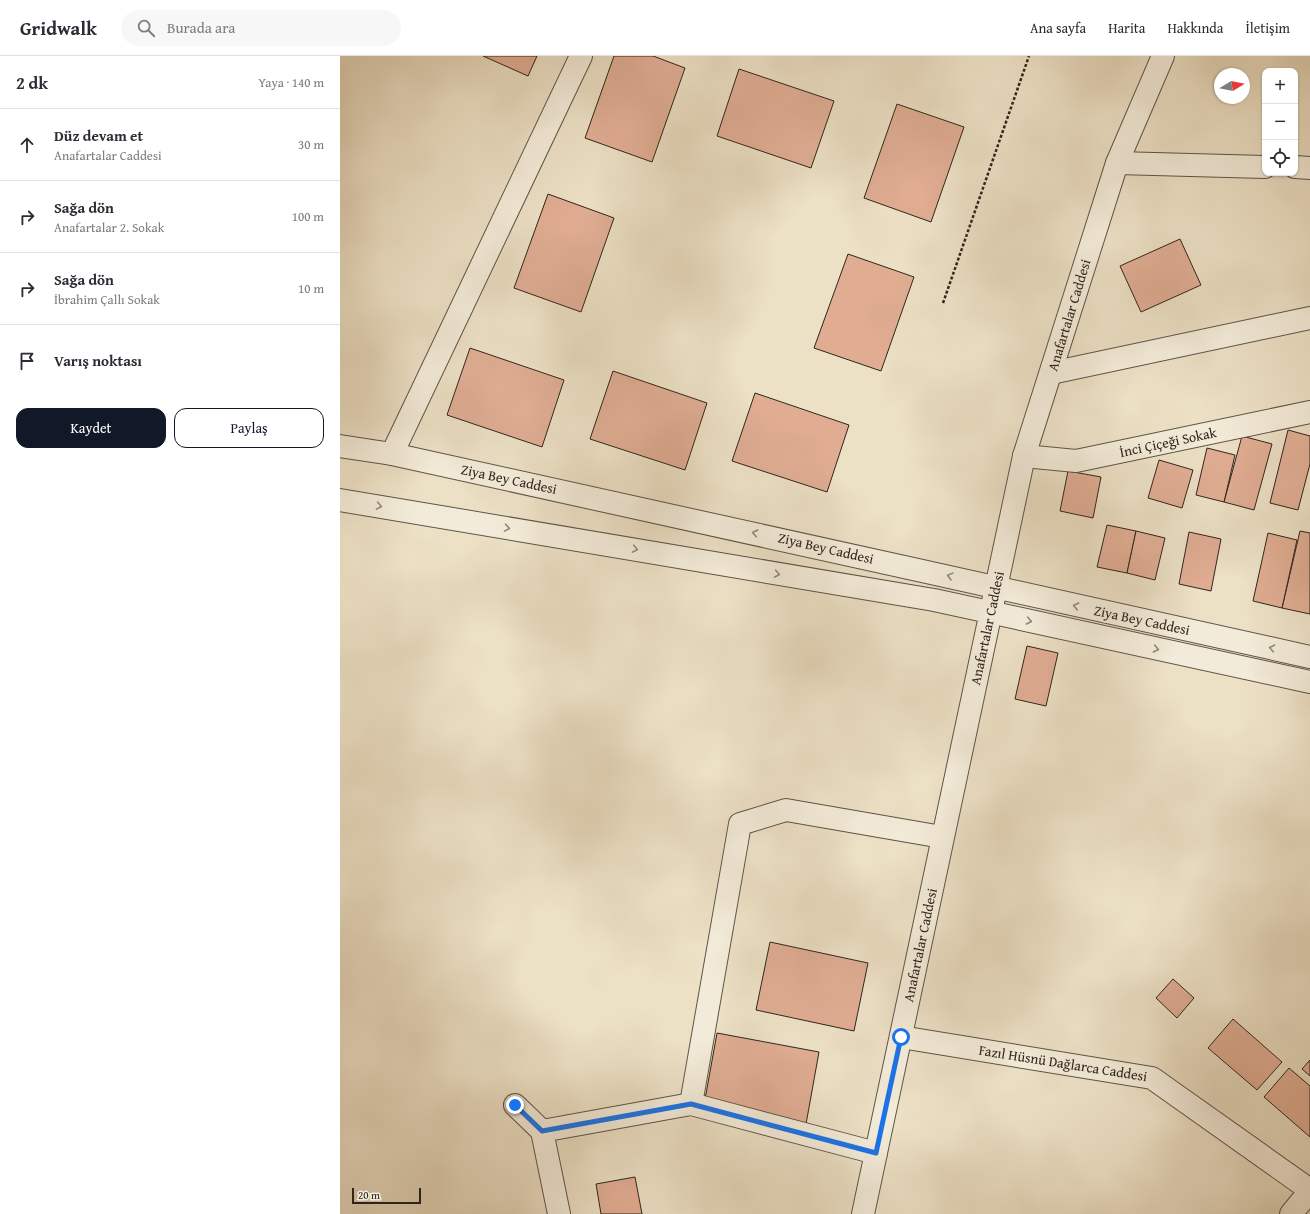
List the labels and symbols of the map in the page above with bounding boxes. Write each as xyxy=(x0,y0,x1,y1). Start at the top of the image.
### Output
north arrow xyxy=(1214,68,1250,104)
street label: Anafartalar Caddesi xyxy=(1042,257,1096,373)
street label: İnci Çiçeği Sokak xyxy=(1118,422,1219,462)
street label: Ziya Bey Caddesi xyxy=(459,459,559,499)
one-way arrow xyxy=(375,501,382,510)
one-way arrow xyxy=(504,523,510,532)
street label: Ziya Bey Caddesi xyxy=(776,527,876,569)
one-way arrow xyxy=(752,529,758,537)
one-way arrow xyxy=(632,545,638,553)
one-way arrow xyxy=(774,569,780,577)
street label: Anafartalar Caddesi xyxy=(965,569,1009,687)
one-way arrow xyxy=(947,573,953,581)
street label: Ziya Bey Caddesi xyxy=(1092,600,1192,640)
one-way arrow xyxy=(1073,602,1080,610)
one-way arrow xyxy=(1025,617,1032,625)
one-way arrow xyxy=(1152,644,1159,652)
one-way arrow xyxy=(1269,645,1275,653)
street label: Anafartalar Caddesi xyxy=(898,886,942,1004)
route start xyxy=(892,1028,910,1046)
street label: Fazıl Hüsnü Dağlarca Caddesi xyxy=(977,1040,1149,1086)
route end xyxy=(506,1096,524,1114)
scale bar xyxy=(352,1186,421,1205)

